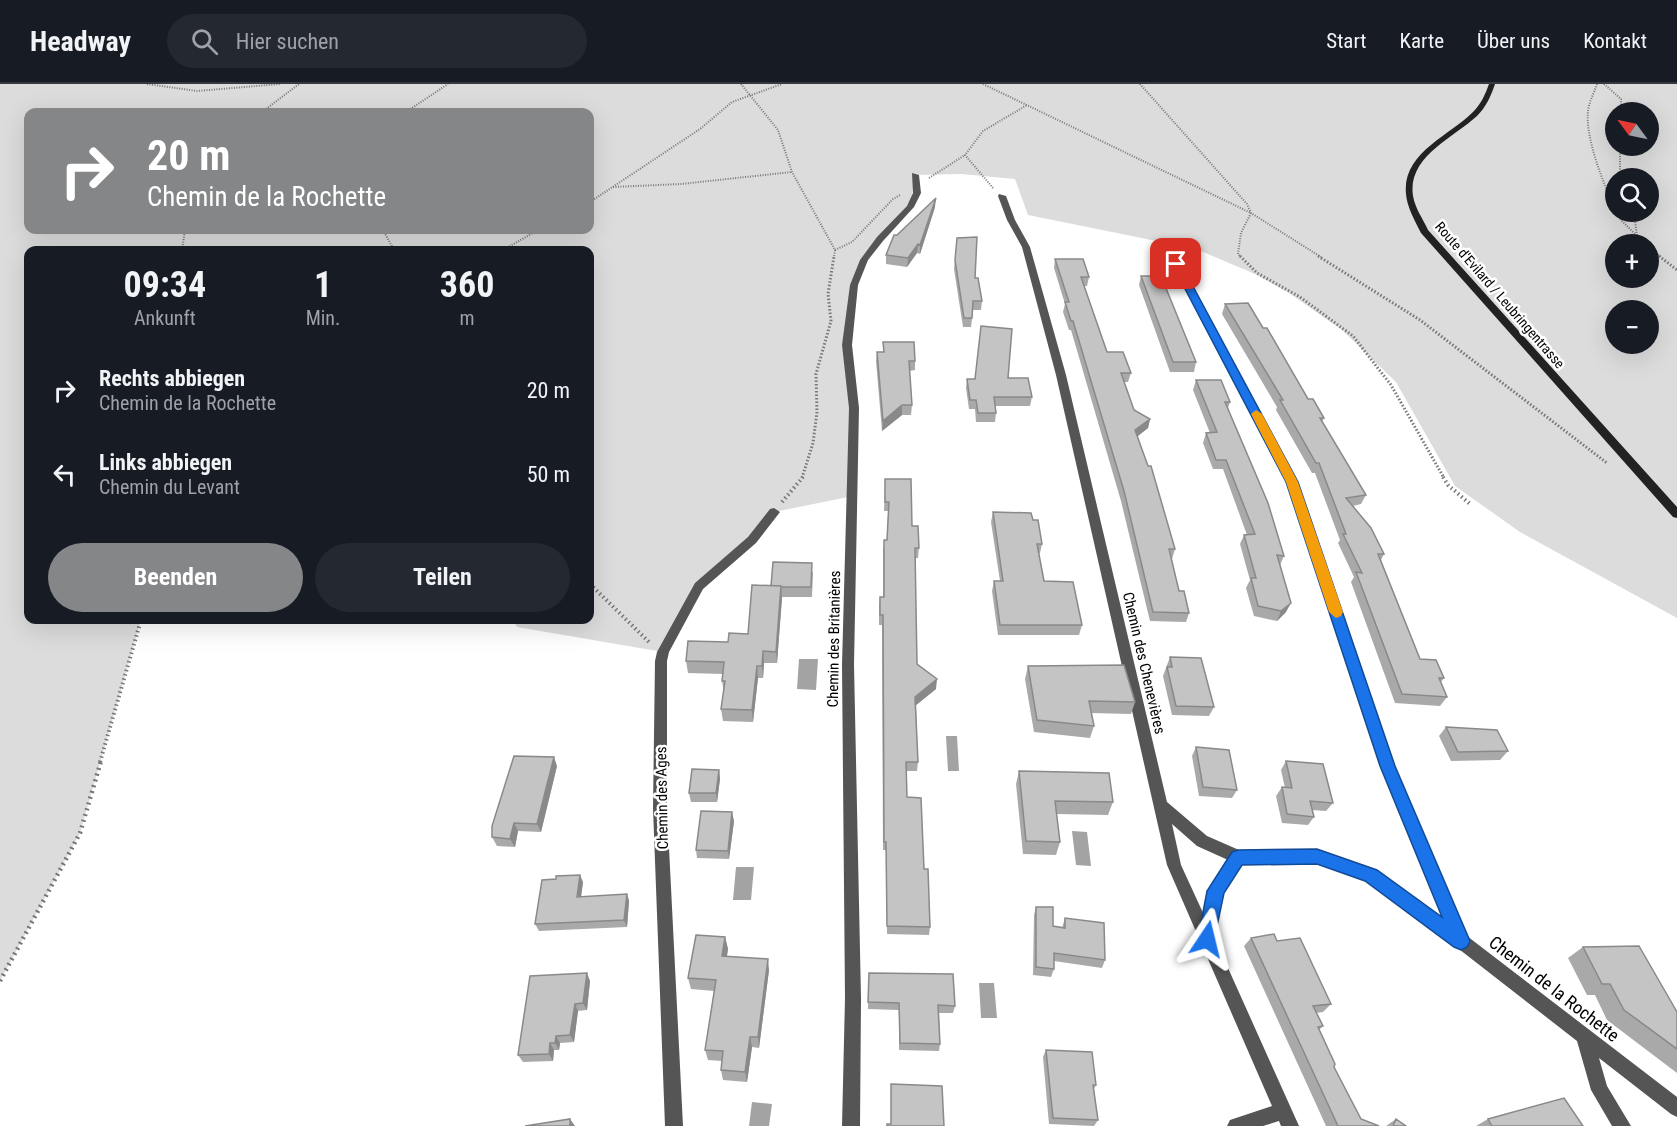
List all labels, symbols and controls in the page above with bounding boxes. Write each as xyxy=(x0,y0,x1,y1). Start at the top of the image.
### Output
search box xyxy=(167,14,587,68)
text: Headway xyxy=(30,25,131,58)
icon: search xyxy=(188,25,221,58)
text: Hier suchen xyxy=(236,29,339,54)
text: Start xyxy=(1326,29,1367,53)
text: Karte xyxy=(1400,29,1444,53)
text: Über uns xyxy=(1477,29,1550,53)
text: Kontakt xyxy=(1583,29,1647,53)
north arrow xyxy=(1605,102,1659,156)
map controls xyxy=(1605,102,1659,354)
text: 20 m xyxy=(147,131,230,180)
icon: right xyxy=(48,132,126,210)
button: search xyxy=(1605,168,1659,222)
text: Chemin de la Rochette xyxy=(147,181,386,213)
street label: Route d'Evilard / Leubringentrasse xyxy=(1432,219,1568,372)
button: + xyxy=(1605,234,1659,288)
pin xyxy=(1150,238,1201,289)
icon: arrive xyxy=(1159,247,1192,280)
text: 09:34 xyxy=(124,264,206,306)
text: 1 xyxy=(314,264,332,306)
text: 360 xyxy=(440,264,494,306)
button: − xyxy=(1605,300,1659,354)
text: Ankunft xyxy=(134,306,196,330)
text: Min. xyxy=(306,306,340,330)
text: m xyxy=(460,306,475,330)
text: Rechts abbiegen xyxy=(99,366,245,391)
icon: right xyxy=(48,374,81,407)
text: 20 m xyxy=(527,378,570,403)
text: Chemin de la Rochette xyxy=(99,391,276,415)
text: Links abbiegen xyxy=(99,450,232,475)
icon: left xyxy=(48,458,81,491)
text: 50 m xyxy=(527,462,570,487)
text: Chemin du Levant xyxy=(99,475,240,499)
button: Beenden xyxy=(48,543,303,612)
button: Teilen xyxy=(315,543,570,612)
street label: Chemin des Britanières xyxy=(824,570,844,708)
street label: Chemin des Chenevières xyxy=(1119,590,1169,736)
street label: Chemin des Ages xyxy=(652,746,672,850)
position arrow xyxy=(1175,907,1239,971)
street label: Chemin de la Rochette xyxy=(1485,931,1624,1046)

